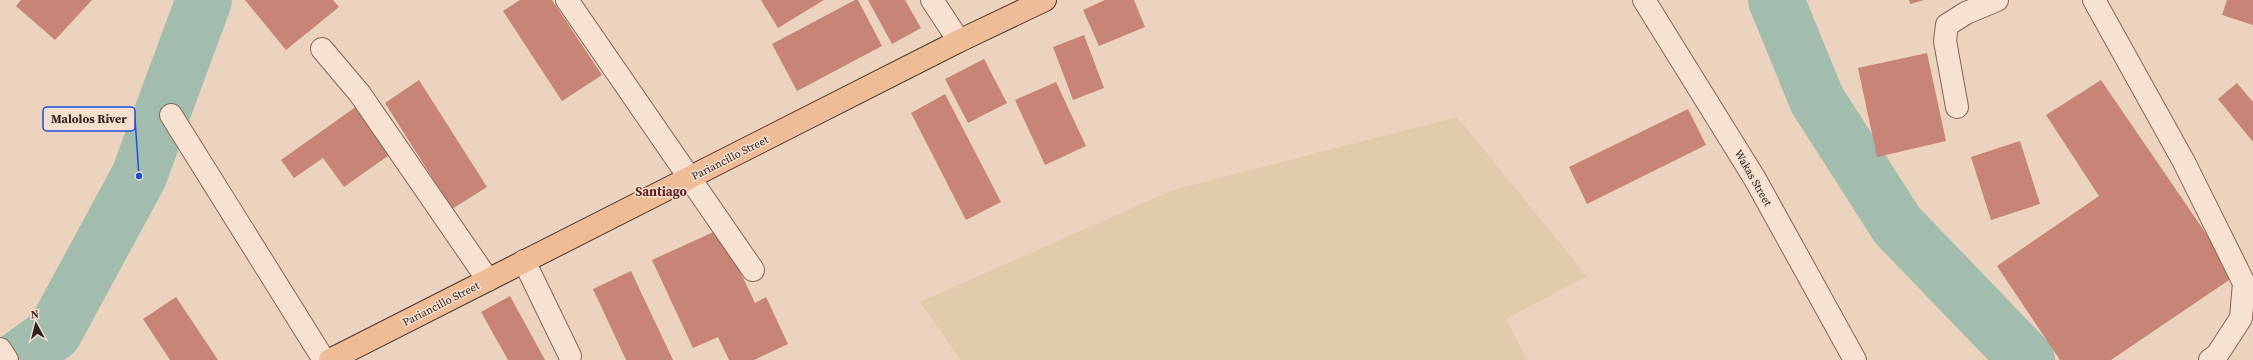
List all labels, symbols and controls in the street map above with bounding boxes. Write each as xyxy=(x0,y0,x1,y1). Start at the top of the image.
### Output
callout: Malolos River xyxy=(43,107,135,131)
text: Malolos River xyxy=(51,111,127,127)
street label: Pariancillo Street xyxy=(689,132,771,184)
street label: Wakas Street xyxy=(1731,147,1775,209)
district label: Santiago xyxy=(635,183,687,200)
street label: Pariancillo Street xyxy=(400,278,482,330)
north arrow xyxy=(16,304,56,344)
text: N xyxy=(30,307,40,323)

